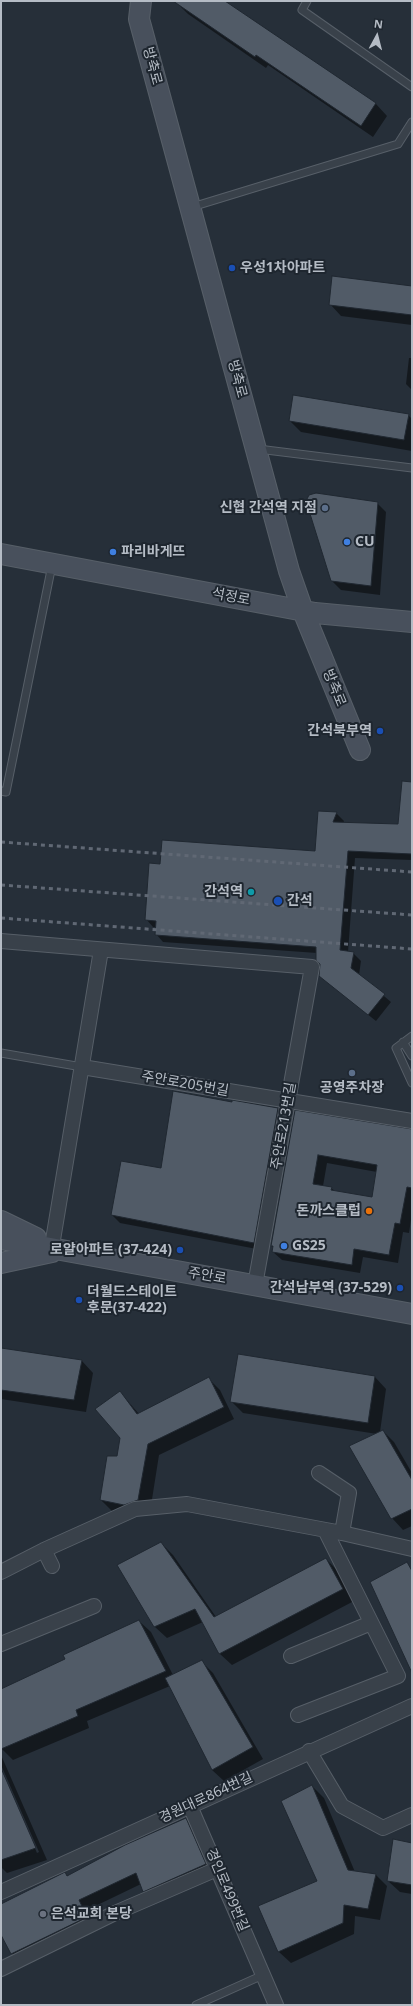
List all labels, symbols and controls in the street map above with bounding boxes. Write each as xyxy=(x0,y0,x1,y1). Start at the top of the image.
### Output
north arrow xyxy=(357,16,397,56)
text: N xyxy=(373,16,384,32)
street label: 방축로 xyxy=(139,45,165,87)
place label: 우성1차아파트 xyxy=(240,260,325,276)
marker: 우성1차아파트 xyxy=(227,263,237,273)
street label: 방축로 xyxy=(224,358,250,400)
place label: 신협 간석역 지점 xyxy=(220,500,317,516)
marker: 신협 간석역 지점 xyxy=(320,503,330,513)
place label: CU xyxy=(355,534,375,550)
marker: CU xyxy=(342,537,352,547)
place label: 파리바게뜨 xyxy=(121,544,185,560)
marker: 파리바게뜨 xyxy=(108,547,118,557)
street label: 석정로 xyxy=(210,585,252,609)
street label: 방축로 xyxy=(319,667,349,709)
place label: 간석북부역 xyxy=(308,723,372,739)
marker: 간석북부역 xyxy=(375,726,385,736)
place label: 간석역 xyxy=(204,884,243,900)
marker: 간석역 xyxy=(246,887,256,897)
place label: 간석 xyxy=(287,893,313,909)
marker: 간석 xyxy=(272,895,284,907)
street label: 주안로205번길 xyxy=(140,1068,230,1100)
marker: 공영주차장 xyxy=(347,1068,357,1078)
place label: 공영주차장 xyxy=(320,1080,384,1096)
street label: 주안로213번길 xyxy=(268,1081,300,1171)
place label: 돈까스클럽 xyxy=(297,1203,361,1219)
marker: 돈까스클럽 xyxy=(364,1206,374,1216)
place label: GS25 xyxy=(292,1238,326,1254)
marker: GS25 xyxy=(279,1241,289,1251)
place label: 로얄아파트 (37-424) xyxy=(50,1242,172,1258)
marker: 로얄아파트 (37-424) xyxy=(175,1245,185,1255)
street label: 주안로 xyxy=(187,1264,227,1288)
place label: 간석남부역 (37-529) xyxy=(270,1280,392,1296)
marker: 간석남부역 (37-529) xyxy=(395,1283,405,1293)
place label: 더월드스테이트 후문(37-422) xyxy=(87,1284,177,1316)
marker: 더월드스테이트 후문(37-422) xyxy=(74,1295,84,1305)
street label: 경원대로864번길 xyxy=(157,1769,255,1827)
street label: 경인로499번길 xyxy=(202,1846,252,1934)
place label: 은석교회 본당 xyxy=(51,1906,132,1922)
marker: 은석교회 본당 xyxy=(38,1909,48,1919)

